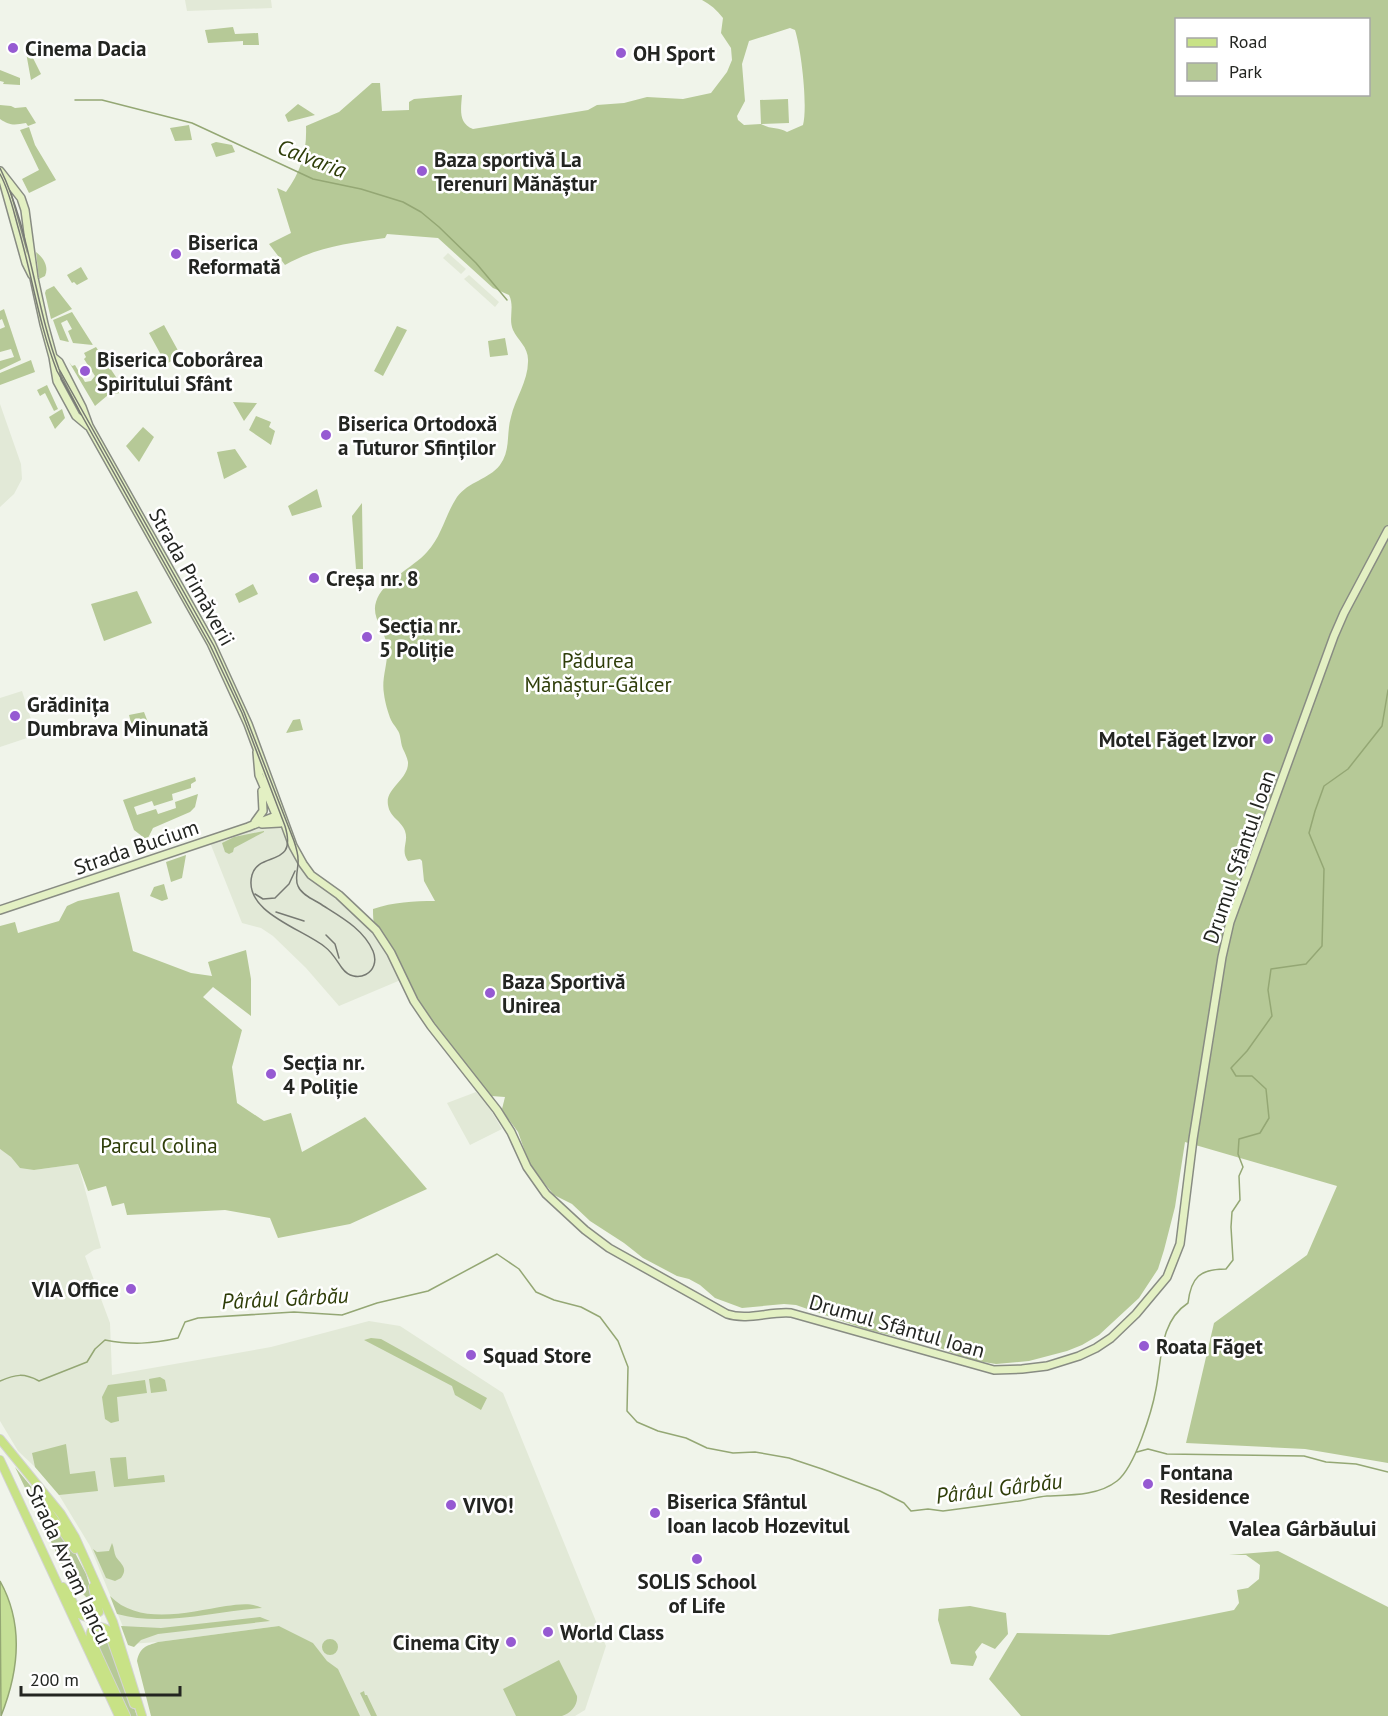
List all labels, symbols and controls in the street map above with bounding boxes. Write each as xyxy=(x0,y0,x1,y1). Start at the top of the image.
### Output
legend xyxy=(1175,18,1370,96)
text: Road xyxy=(1229,30,1267,53)
place label: Cinema Dacia xyxy=(25,35,146,62)
place label: OH Sport xyxy=(633,40,716,67)
marker: Cinema Dacia xyxy=(6,41,20,55)
marker: OH Sport xyxy=(614,46,628,60)
text: Park xyxy=(1229,60,1262,83)
water label: Calvaria xyxy=(274,132,351,184)
place label: Baza sportivă La Terenuri Mănăștur xyxy=(434,146,598,197)
marker: Baza sportivă La Terenuri Mănăștur xyxy=(415,164,429,178)
place label: Biserica Reformată xyxy=(188,229,281,280)
marker: Biserica Reformată xyxy=(169,247,183,261)
place label: Biserica Coborârea Spiritului Sfânt xyxy=(97,346,263,397)
marker: Biserica Coborârea Spiritului Sfânt xyxy=(78,364,92,378)
place label: Biserica Ortodoxă a Tuturor Sfinților xyxy=(338,410,497,461)
marker: Biserica Ortodoxă a Tuturor Sfinților xyxy=(319,428,333,442)
street label: Strada Primăverii xyxy=(143,503,241,651)
place label: Creșa nr. 8 xyxy=(326,565,419,592)
marker: Creșa nr. 8 xyxy=(307,571,321,585)
place label: Secția nr. 5 Poliție xyxy=(379,612,461,663)
marker: Secția nr. 5 Poliție xyxy=(360,630,374,644)
park label: Pădurea Mănăștur-Gălcer xyxy=(524,647,672,698)
place label: Grădinița Dumbrava Minunată xyxy=(27,691,208,742)
marker: Grădinița Dumbrava Minunată xyxy=(8,709,22,723)
place label: Motel Făget Izvor xyxy=(1099,726,1257,753)
marker: Motel Făget Izvor xyxy=(1261,732,1275,746)
street label: Drumul Sfântul Ioan xyxy=(1197,767,1281,947)
street label: Strada Bucium xyxy=(70,813,202,881)
place label: Baza Sportivă Unirea xyxy=(502,968,625,1019)
marker: Baza Sportivă Unirea xyxy=(483,986,497,1000)
place label: Secția nr. 4 Poliție xyxy=(283,1049,365,1100)
marker: Secția nr. 4 Poliție xyxy=(264,1067,278,1081)
park label: Parcul Colina xyxy=(100,1132,218,1159)
place label: VIA Office xyxy=(31,1276,119,1303)
water label: Pârâul Gârbău xyxy=(221,1281,349,1315)
marker: VIA Office xyxy=(124,1282,138,1296)
street label: Drumul Sfântul Ioan xyxy=(806,1288,988,1364)
place label: Roata Făget xyxy=(1156,1333,1263,1360)
marker: Roata Făget xyxy=(1137,1339,1151,1353)
place label: Squad Store xyxy=(483,1342,591,1369)
marker: Squad Store xyxy=(464,1348,478,1362)
place label: Fontana Residence xyxy=(1160,1459,1250,1510)
water label: Pârâul Gârbău xyxy=(934,1466,1064,1510)
marker: Fontana Residence xyxy=(1141,1477,1155,1491)
street label: Strada Avram Iancu xyxy=(20,1480,118,1648)
place label: Biserica Sfântul Ioan Iacob Hozevitul xyxy=(667,1488,850,1539)
place label: VIVO! xyxy=(462,1492,514,1519)
marker: VIVO! xyxy=(444,1498,458,1512)
marker: Biserica Sfântul Ioan Iacob Hozevitul xyxy=(648,1506,662,1520)
district label: Valea Gârbăului xyxy=(1228,1514,1377,1542)
marker: SOLIS School of Life xyxy=(690,1552,704,1566)
place label: SOLIS School of Life xyxy=(638,1568,757,1619)
place label: World Class xyxy=(560,1619,664,1646)
marker: World Class xyxy=(541,1625,555,1639)
place label: Cinema City xyxy=(393,1629,500,1656)
marker: Cinema City xyxy=(504,1635,518,1649)
scale bar xyxy=(21,1659,180,1697)
text: 200 m xyxy=(30,1668,79,1691)

